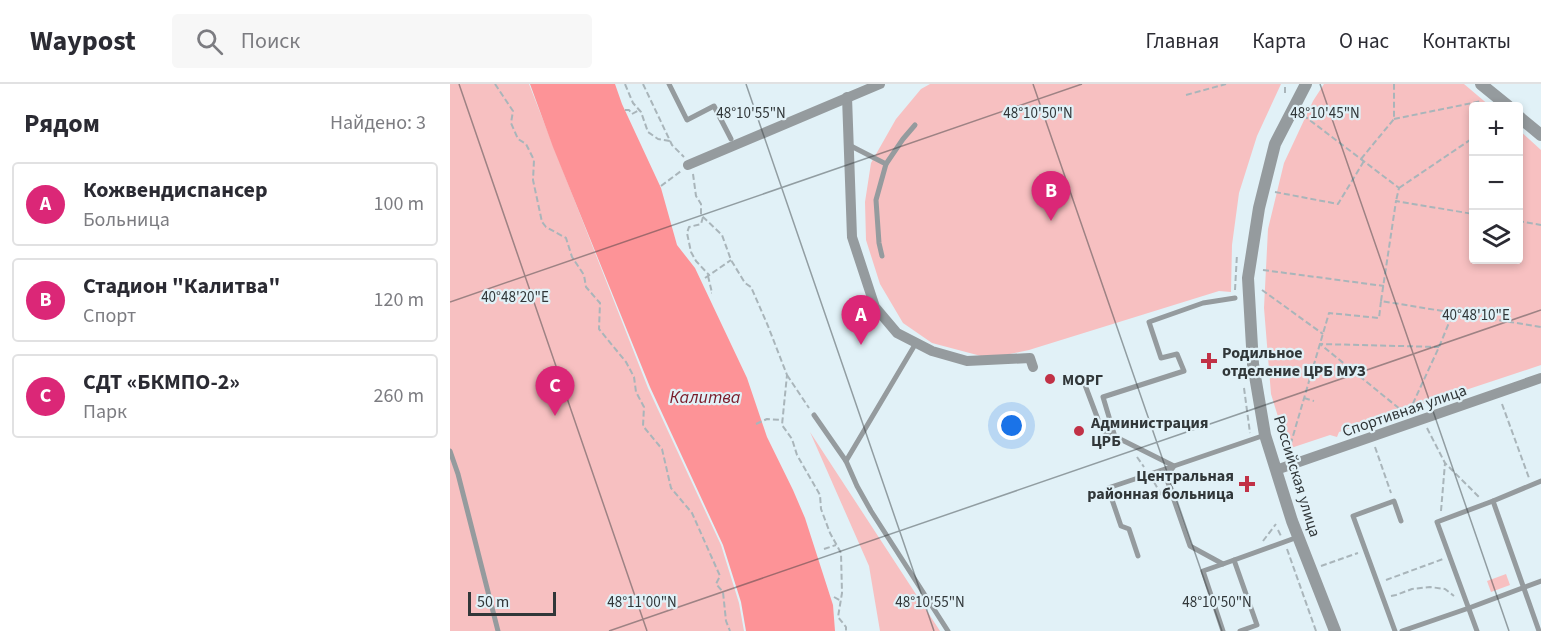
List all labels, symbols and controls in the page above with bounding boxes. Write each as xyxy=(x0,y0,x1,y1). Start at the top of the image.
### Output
search box xyxy=(172,14,592,68)
text: Waypost xyxy=(30,21,136,61)
icon: search xyxy=(193,25,226,58)
text: Поиск xyxy=(241,25,300,57)
text: Главная xyxy=(1146,26,1219,56)
text: Карта xyxy=(1252,26,1306,56)
text: О нас xyxy=(1339,26,1389,56)
text: Контакты xyxy=(1422,26,1511,56)
map controls xyxy=(1469,102,1523,264)
button: + xyxy=(1469,102,1523,156)
text: 48°10'55"N xyxy=(716,103,786,124)
text: 48°10'50"N xyxy=(1003,103,1073,124)
text: 48°10'45"N xyxy=(1290,103,1360,124)
text: Рядом xyxy=(24,105,100,142)
text: Найдено: 3 xyxy=(330,109,426,137)
button: − xyxy=(1469,156,1523,210)
pin: B xyxy=(1032,172,1070,221)
text: Кожвендиспансер xyxy=(83,174,268,206)
text: A xyxy=(40,190,51,218)
text: 100 m xyxy=(374,190,424,218)
text: Больница xyxy=(83,206,170,234)
button: layers xyxy=(1469,210,1523,264)
text: Стадион "Калитва" xyxy=(83,270,280,302)
text: B xyxy=(39,286,52,314)
text: 120 m xyxy=(374,286,424,314)
text: 40°48'20"E xyxy=(481,287,549,308)
pin: A xyxy=(842,296,880,345)
text: Спорт xyxy=(83,302,136,330)
text: 40°48'10"E xyxy=(1442,305,1510,326)
place label: Родильное отделение ЦРБ МУЗ xyxy=(1222,342,1366,382)
marker: Родильное отделение ЦРБ МУЗ xyxy=(1200,352,1218,370)
text: СДТ «БКМПО-2» xyxy=(83,366,240,398)
pin: C xyxy=(536,366,574,416)
place label: МОРГ xyxy=(1062,369,1103,391)
marker: МОРГ xyxy=(1043,372,1057,386)
street label: Спортивная улица xyxy=(1339,379,1469,443)
text: C xyxy=(40,382,51,410)
text: 260 m xyxy=(374,382,424,410)
water label: Калитва xyxy=(669,385,741,410)
text: Парк xyxy=(83,398,127,426)
your location xyxy=(997,411,1026,440)
place label: Администрация ЦРБ xyxy=(1090,412,1209,452)
street label: Российская улица xyxy=(1268,413,1326,540)
marker: Администрация ЦРБ xyxy=(1072,424,1086,438)
place label: Центральная районная больница xyxy=(1087,465,1234,505)
marker: Центральная районная больница xyxy=(1238,475,1256,493)
scale bar xyxy=(468,589,556,616)
text: 50 m xyxy=(477,591,509,613)
text: 48°11'00"N xyxy=(607,592,677,613)
text: 48°10'55"N xyxy=(895,592,965,613)
text: 48°10'50"N xyxy=(1182,592,1252,613)

